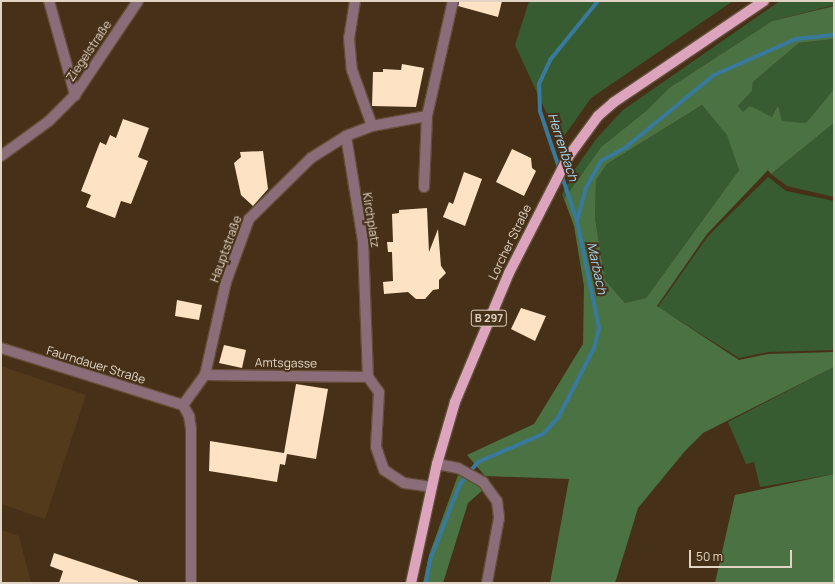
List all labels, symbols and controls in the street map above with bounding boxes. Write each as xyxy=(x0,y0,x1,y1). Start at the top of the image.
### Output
street label: Ziegelstraße xyxy=(63,18,115,84)
water label: Herrenbach xyxy=(545,111,581,183)
street label: Kirchplatz xyxy=(360,191,382,249)
street label: Lorcher Straße xyxy=(486,202,534,282)
street label: Hauptstraße xyxy=(207,214,245,284)
water label: Marbach xyxy=(584,241,610,295)
road number: B 297 xyxy=(470,309,508,327)
street label: Faurndauer Straße xyxy=(45,343,147,387)
street label: Amtsgasse xyxy=(255,355,317,371)
scale bar xyxy=(691,542,794,568)
text: 50 m xyxy=(696,548,723,565)

